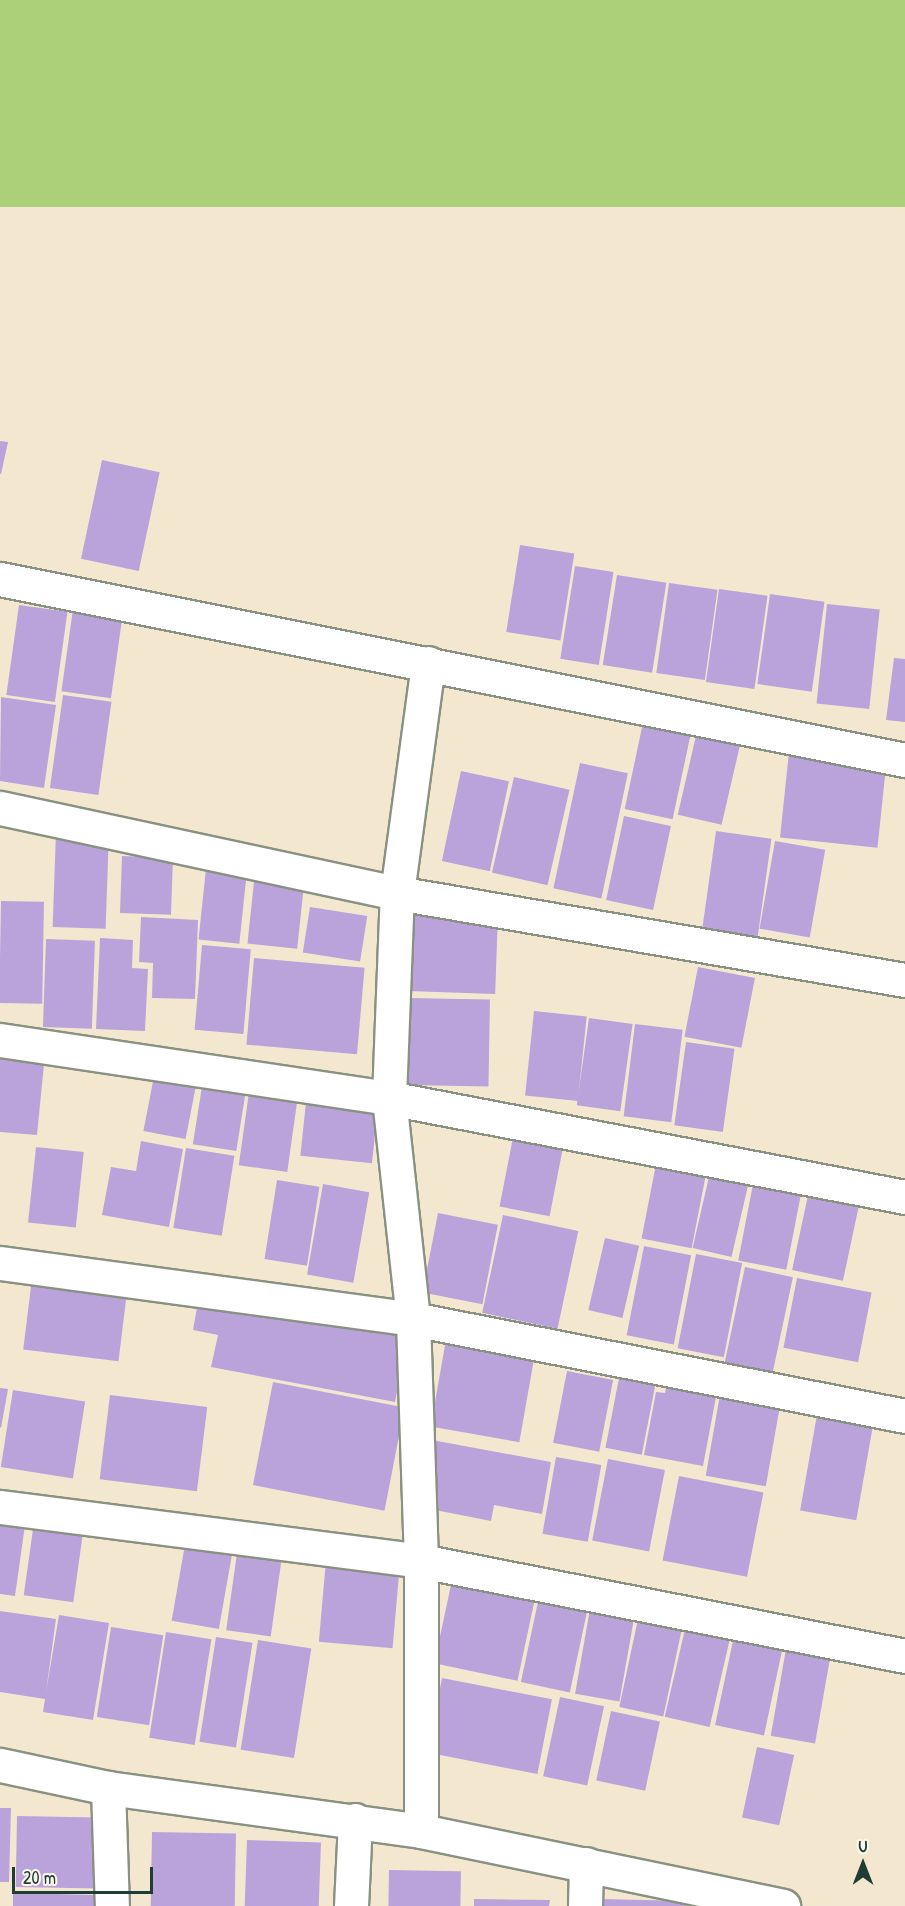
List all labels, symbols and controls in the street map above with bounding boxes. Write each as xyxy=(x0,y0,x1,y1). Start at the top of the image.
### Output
north arrow xyxy=(833,1834,893,1894)
text: U xyxy=(859,1835,867,1857)
scale bar xyxy=(15,1855,156,1893)
text: 20 m xyxy=(23,1865,56,1890)

